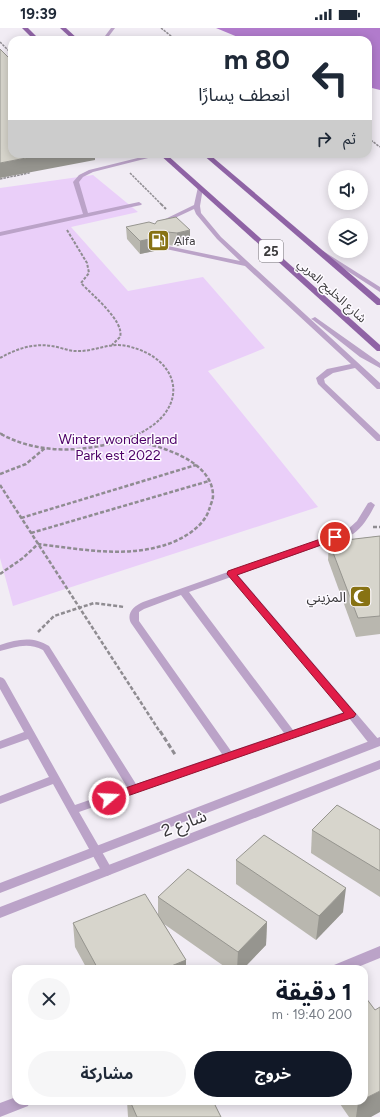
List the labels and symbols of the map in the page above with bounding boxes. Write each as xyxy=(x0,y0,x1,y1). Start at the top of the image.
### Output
fuel station icon: Alfa xyxy=(146,228,172,254)
place label: Alfa xyxy=(174,234,195,248)
road number: 25 xyxy=(259,240,283,262)
street label: شارع الخليج العربي xyxy=(293,257,369,328)
park label: Winter wonderland Park est 2022 xyxy=(58,431,178,464)
pin xyxy=(318,520,352,554)
mosque icon: المزيني xyxy=(348,584,374,610)
place label: المزيني xyxy=(307,589,346,608)
position arrow xyxy=(88,777,130,819)
street label: شارع 2 xyxy=(159,805,211,844)

